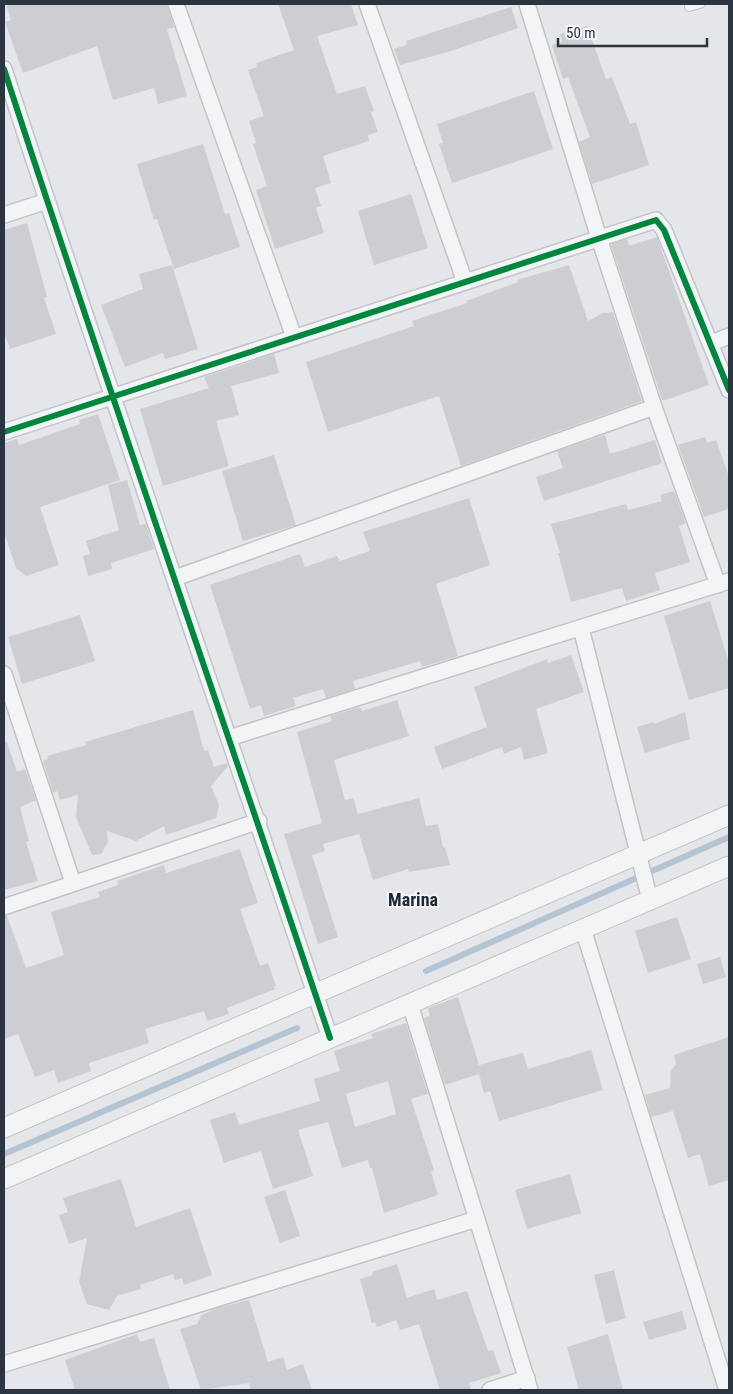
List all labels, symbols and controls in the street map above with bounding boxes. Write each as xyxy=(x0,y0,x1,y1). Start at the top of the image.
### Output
scale bar xyxy=(558,15,707,47)
text: 50 m xyxy=(566,24,596,42)
district label: Marina xyxy=(388,889,438,910)

